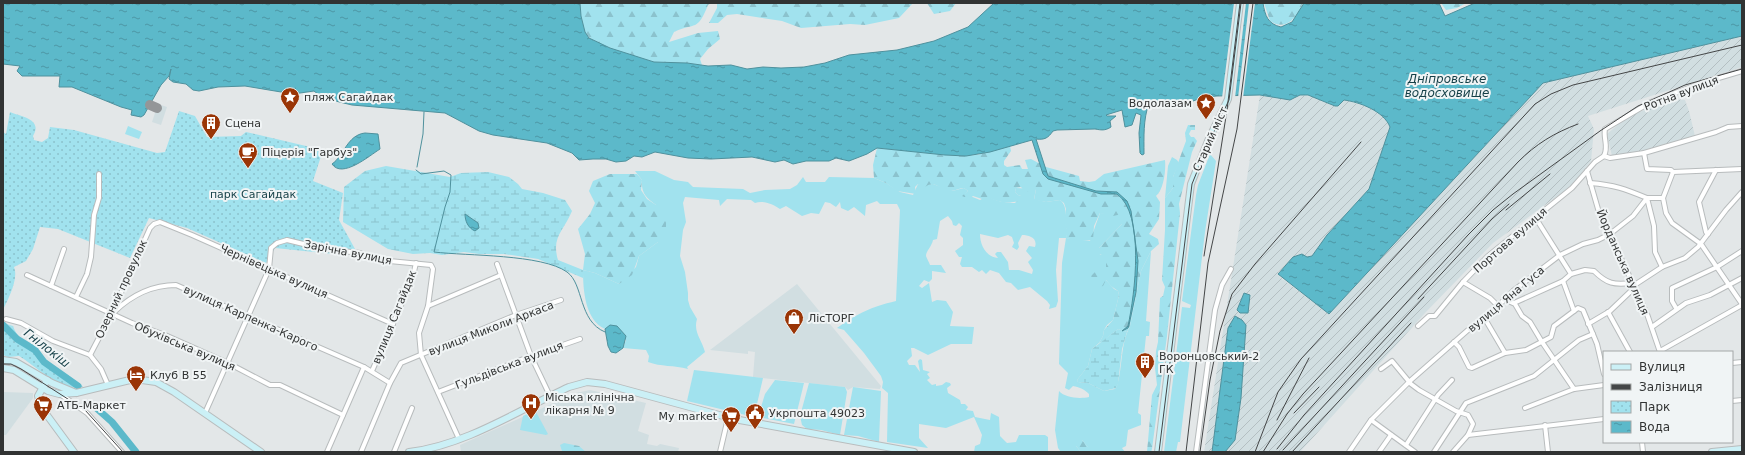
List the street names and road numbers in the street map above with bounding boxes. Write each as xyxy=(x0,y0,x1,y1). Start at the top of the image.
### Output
street label: Ротна вулиця xyxy=(1642,73,1720,114)
street label: Старий міст xyxy=(1190,104,1231,174)
street label: Портова вулиця xyxy=(1471,205,1550,276)
street label: Йорданська вулиця xyxy=(1593,207,1652,317)
street label: Озерний провулок xyxy=(93,237,150,341)
street label: Зарічна вулиця xyxy=(303,238,393,267)
street label: Чернівецька вулиця xyxy=(218,242,330,301)
street label: вулиця Яна Гуса xyxy=(1465,264,1547,335)
street label: вулиця Сагайдак xyxy=(370,268,419,366)
street label: вулиця Карпенка-Карого xyxy=(182,283,320,354)
street label: вулиця Миколи Аркаса xyxy=(427,299,556,358)
street label: Обухівська вулиця xyxy=(132,319,237,374)
street label: Гульдівська вулиця xyxy=(453,339,565,392)

